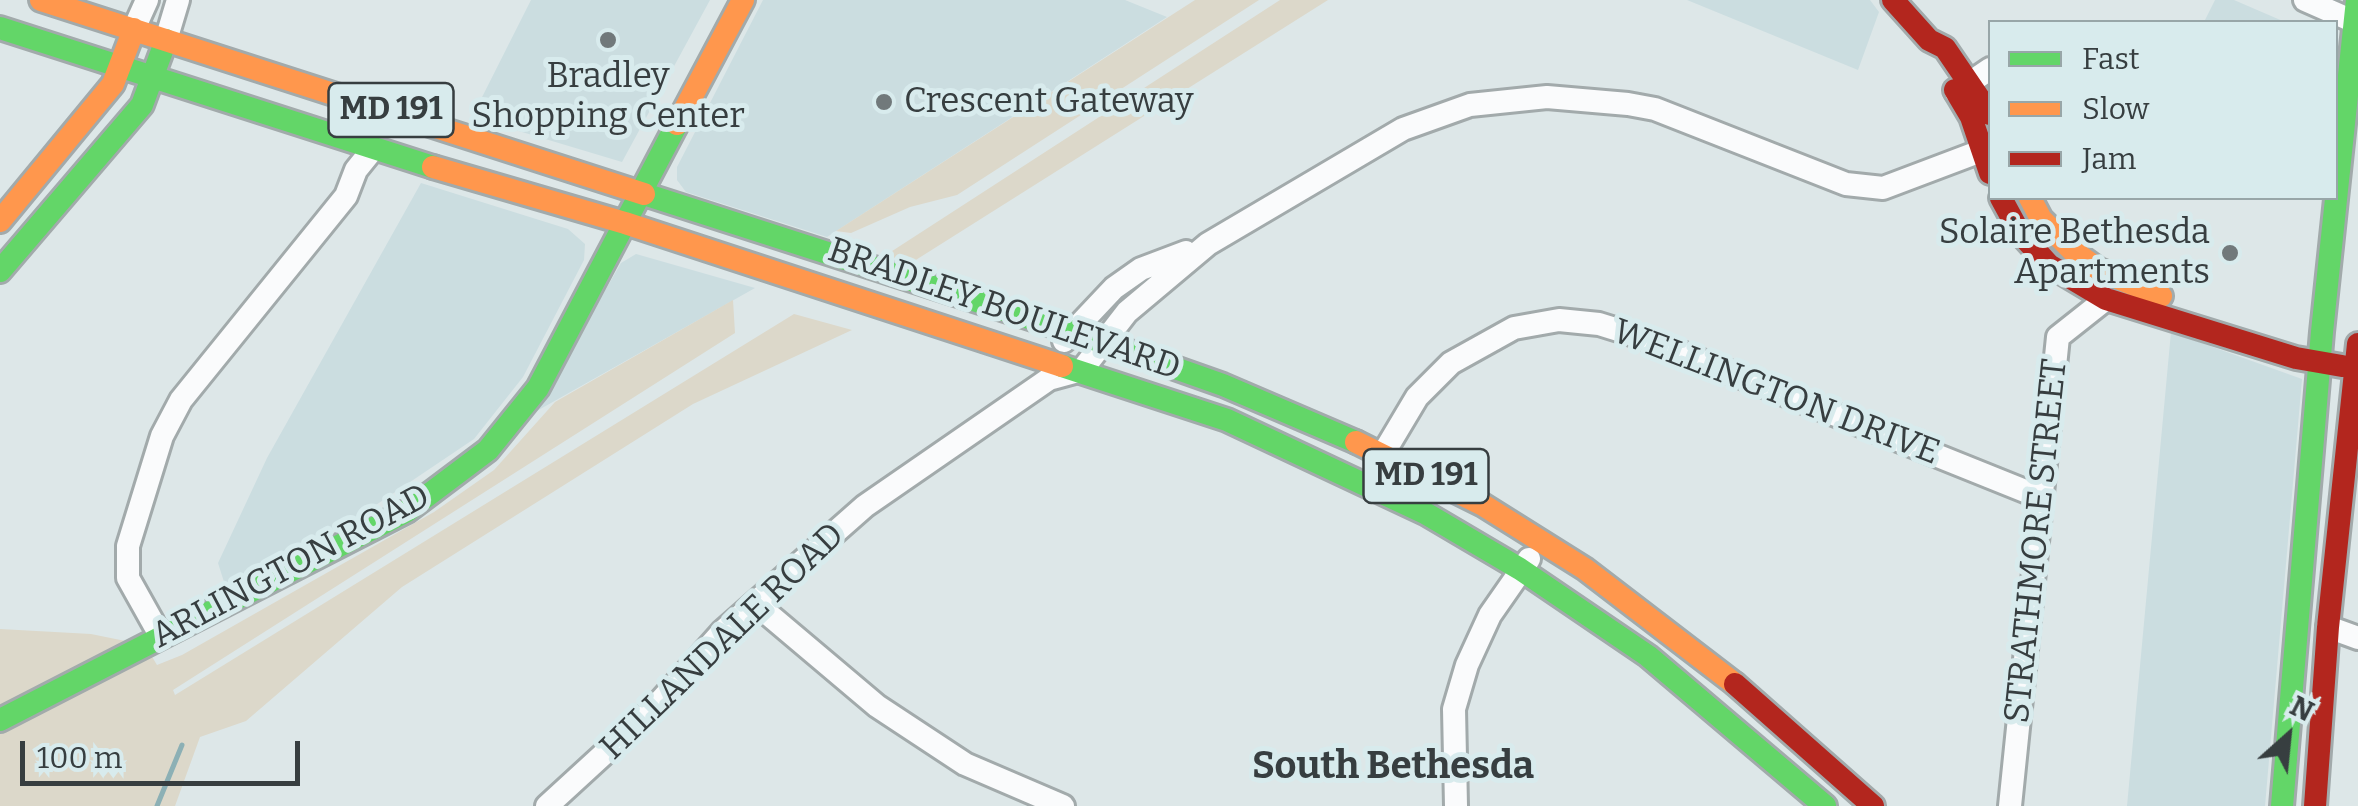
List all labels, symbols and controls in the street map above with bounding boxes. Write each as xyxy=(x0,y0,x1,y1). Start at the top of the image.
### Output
legend xyxy=(1988,20,2338,200)
marker: Bradley Shopping Center xyxy=(597,29,619,51)
text: Fast xyxy=(2082,41,2140,77)
place label: Bradley Shopping Center xyxy=(471,56,745,138)
place label: Crescent Gateway xyxy=(904,81,1193,123)
road number: MD 191 xyxy=(328,83,454,137)
marker: Crescent Gateway xyxy=(873,91,895,113)
text: Slow xyxy=(2082,91,2149,127)
text: Jam xyxy=(2082,141,2136,177)
place label: Solaire Bethesda Apartments xyxy=(1939,212,2210,294)
street label: BRADLEY BOULEVARD xyxy=(822,230,1186,390)
marker: Solaire Bethesda Apartments xyxy=(2219,242,2241,264)
street label: WELLINGTON DRIVE xyxy=(1607,311,1945,475)
street label: STRATHMORE STREET xyxy=(1997,357,2077,725)
road number: MD 191 xyxy=(1364,449,1488,503)
street label: ARLINGTON ROAD xyxy=(145,476,437,658)
street label: HILLANDALE ROAD xyxy=(592,515,854,769)
north arrow xyxy=(2238,686,2338,786)
text: N xyxy=(2285,689,2319,728)
scale bar xyxy=(25,721,305,783)
text: 100 m xyxy=(37,740,122,776)
district label: South Bethesda xyxy=(1252,744,1534,790)

